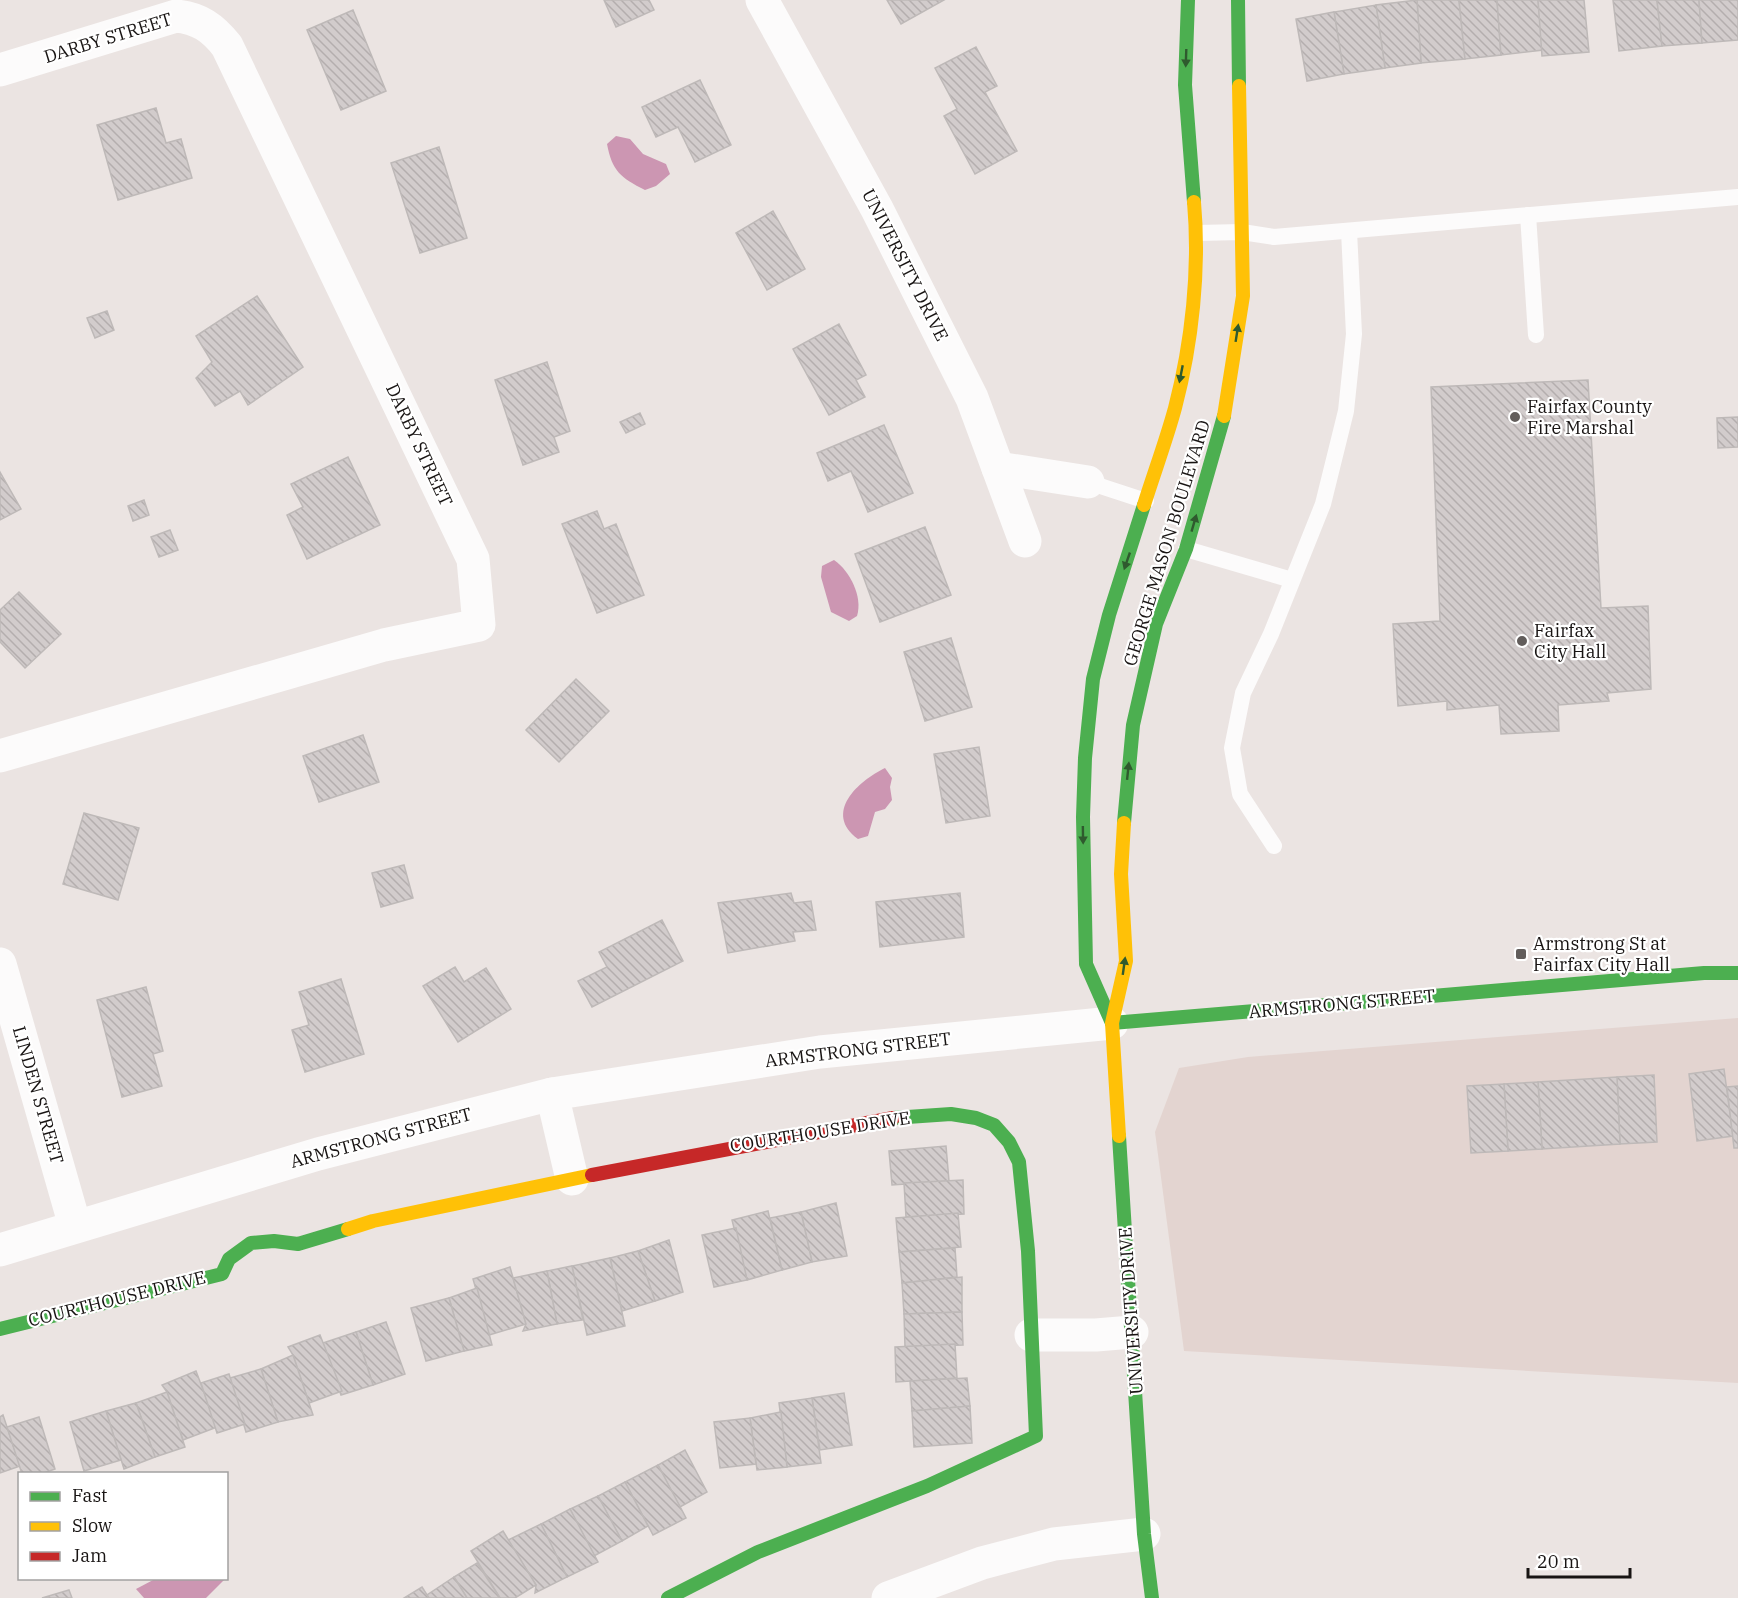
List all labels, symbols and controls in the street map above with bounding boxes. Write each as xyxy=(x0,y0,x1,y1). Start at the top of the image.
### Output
street label: DARBY STREET xyxy=(41,7,175,68)
one-way arrow xyxy=(1181,49,1191,68)
street label: UNIVERSITY DRIVE xyxy=(857,185,954,345)
one-way arrow xyxy=(1233,324,1242,343)
one-way arrow xyxy=(1176,365,1185,384)
street label: DARBY STREET xyxy=(381,380,458,510)
place label: Fairfax County Fire Marshal xyxy=(1527,395,1652,439)
marker: Fairfax County Fire Marshal xyxy=(1508,410,1522,424)
street label: GEORGE MASON BOULEVARD xyxy=(1118,417,1215,669)
one-way arrow xyxy=(1190,514,1199,532)
one-way arrow xyxy=(1122,552,1131,570)
place label: Fairfax City Hall xyxy=(1534,619,1606,663)
marker: Fairfax City Hall xyxy=(1515,634,1529,648)
one-way arrow xyxy=(1123,762,1133,781)
one-way arrow xyxy=(1078,825,1088,844)
place label: Armstrong St at Fairfax City Hall xyxy=(1533,932,1670,976)
marker: Armstrong St at Fairfax City Hall xyxy=(1514,947,1528,961)
one-way arrow xyxy=(1119,956,1128,975)
street label: ARMSTRONG STREET xyxy=(1248,984,1436,1023)
street label: LINDEN STREET xyxy=(8,1023,69,1167)
street label: ARMSTRONG STREET xyxy=(764,1027,952,1072)
street label: ARMSTRONG STREET xyxy=(287,1102,475,1173)
street label: COURTHOUSE DRIVE xyxy=(728,1106,912,1157)
street label: UNIVERSITY DRIVE xyxy=(1113,1226,1148,1396)
street label: COURTHOUSE DRIVE xyxy=(26,1265,208,1332)
legend xyxy=(18,1472,228,1580)
text: Fast xyxy=(72,1484,107,1507)
text: Slow xyxy=(72,1514,112,1537)
scale bar xyxy=(1528,1541,1630,1579)
text: Jam xyxy=(72,1544,107,1567)
text: 20 m xyxy=(1537,1550,1580,1573)

